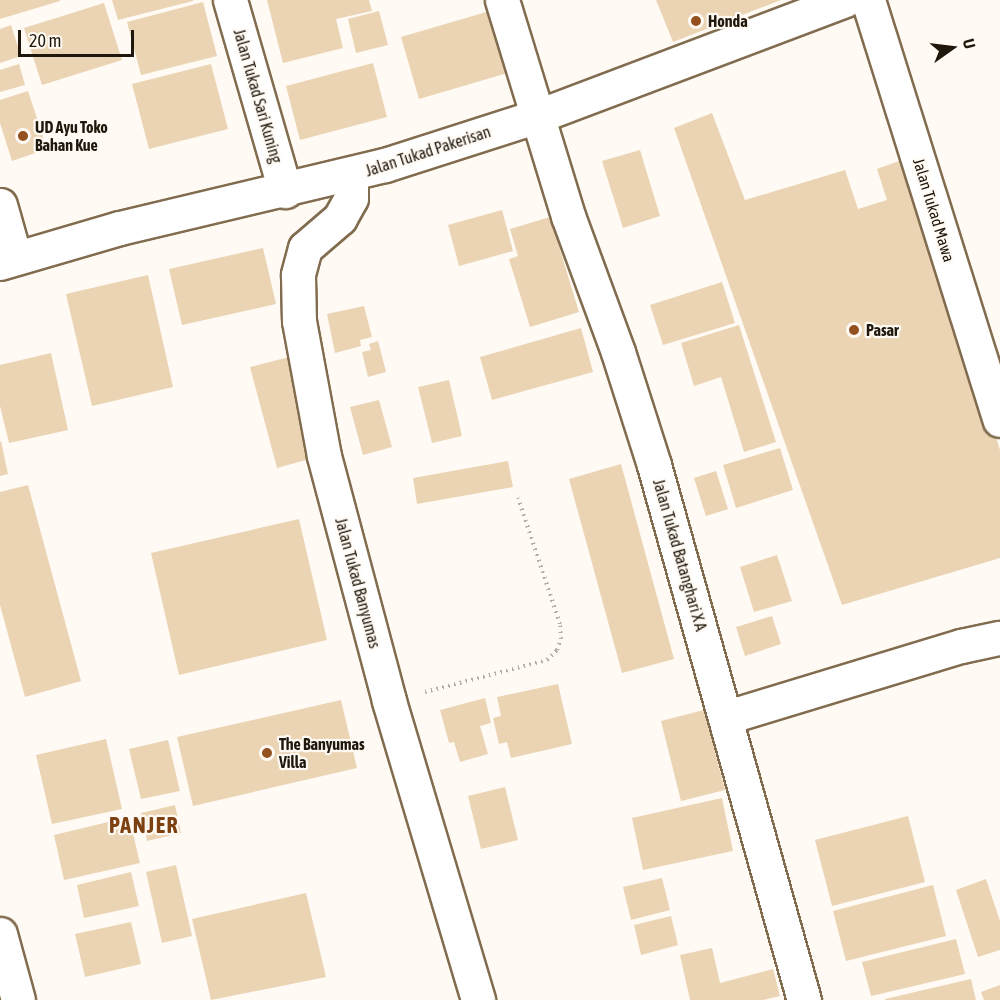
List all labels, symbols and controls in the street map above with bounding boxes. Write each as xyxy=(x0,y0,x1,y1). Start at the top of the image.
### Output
place label: Honda xyxy=(708,11,748,31)
marker: Honda xyxy=(689,14,703,28)
scale bar xyxy=(21,18,136,56)
north arrow xyxy=(922,18,982,78)
street label: Jalan Tukad Sari Kuning xyxy=(230,27,286,165)
text: 20 m xyxy=(29,30,61,51)
text: U xyxy=(960,37,979,50)
place label: UD Ayu Toko Bahan Kue xyxy=(35,117,108,155)
street label: Jalan Tukad Pakerisan xyxy=(363,122,493,180)
marker: UD Ayu Toko Bahan Kue xyxy=(16,129,30,143)
street label: Jalan Tukad Mawa xyxy=(909,156,959,264)
place label: Pasar xyxy=(866,320,899,340)
marker: Pasar xyxy=(847,323,861,337)
street label: Jalan Tukad Batanghari X A xyxy=(649,477,711,633)
street label: Jalan Tukad Banyumas xyxy=(331,516,385,650)
place label: The Banyumas Villa xyxy=(279,734,365,772)
marker: The Banyumas Villa xyxy=(260,746,274,760)
district label: PANJER xyxy=(109,813,179,839)

